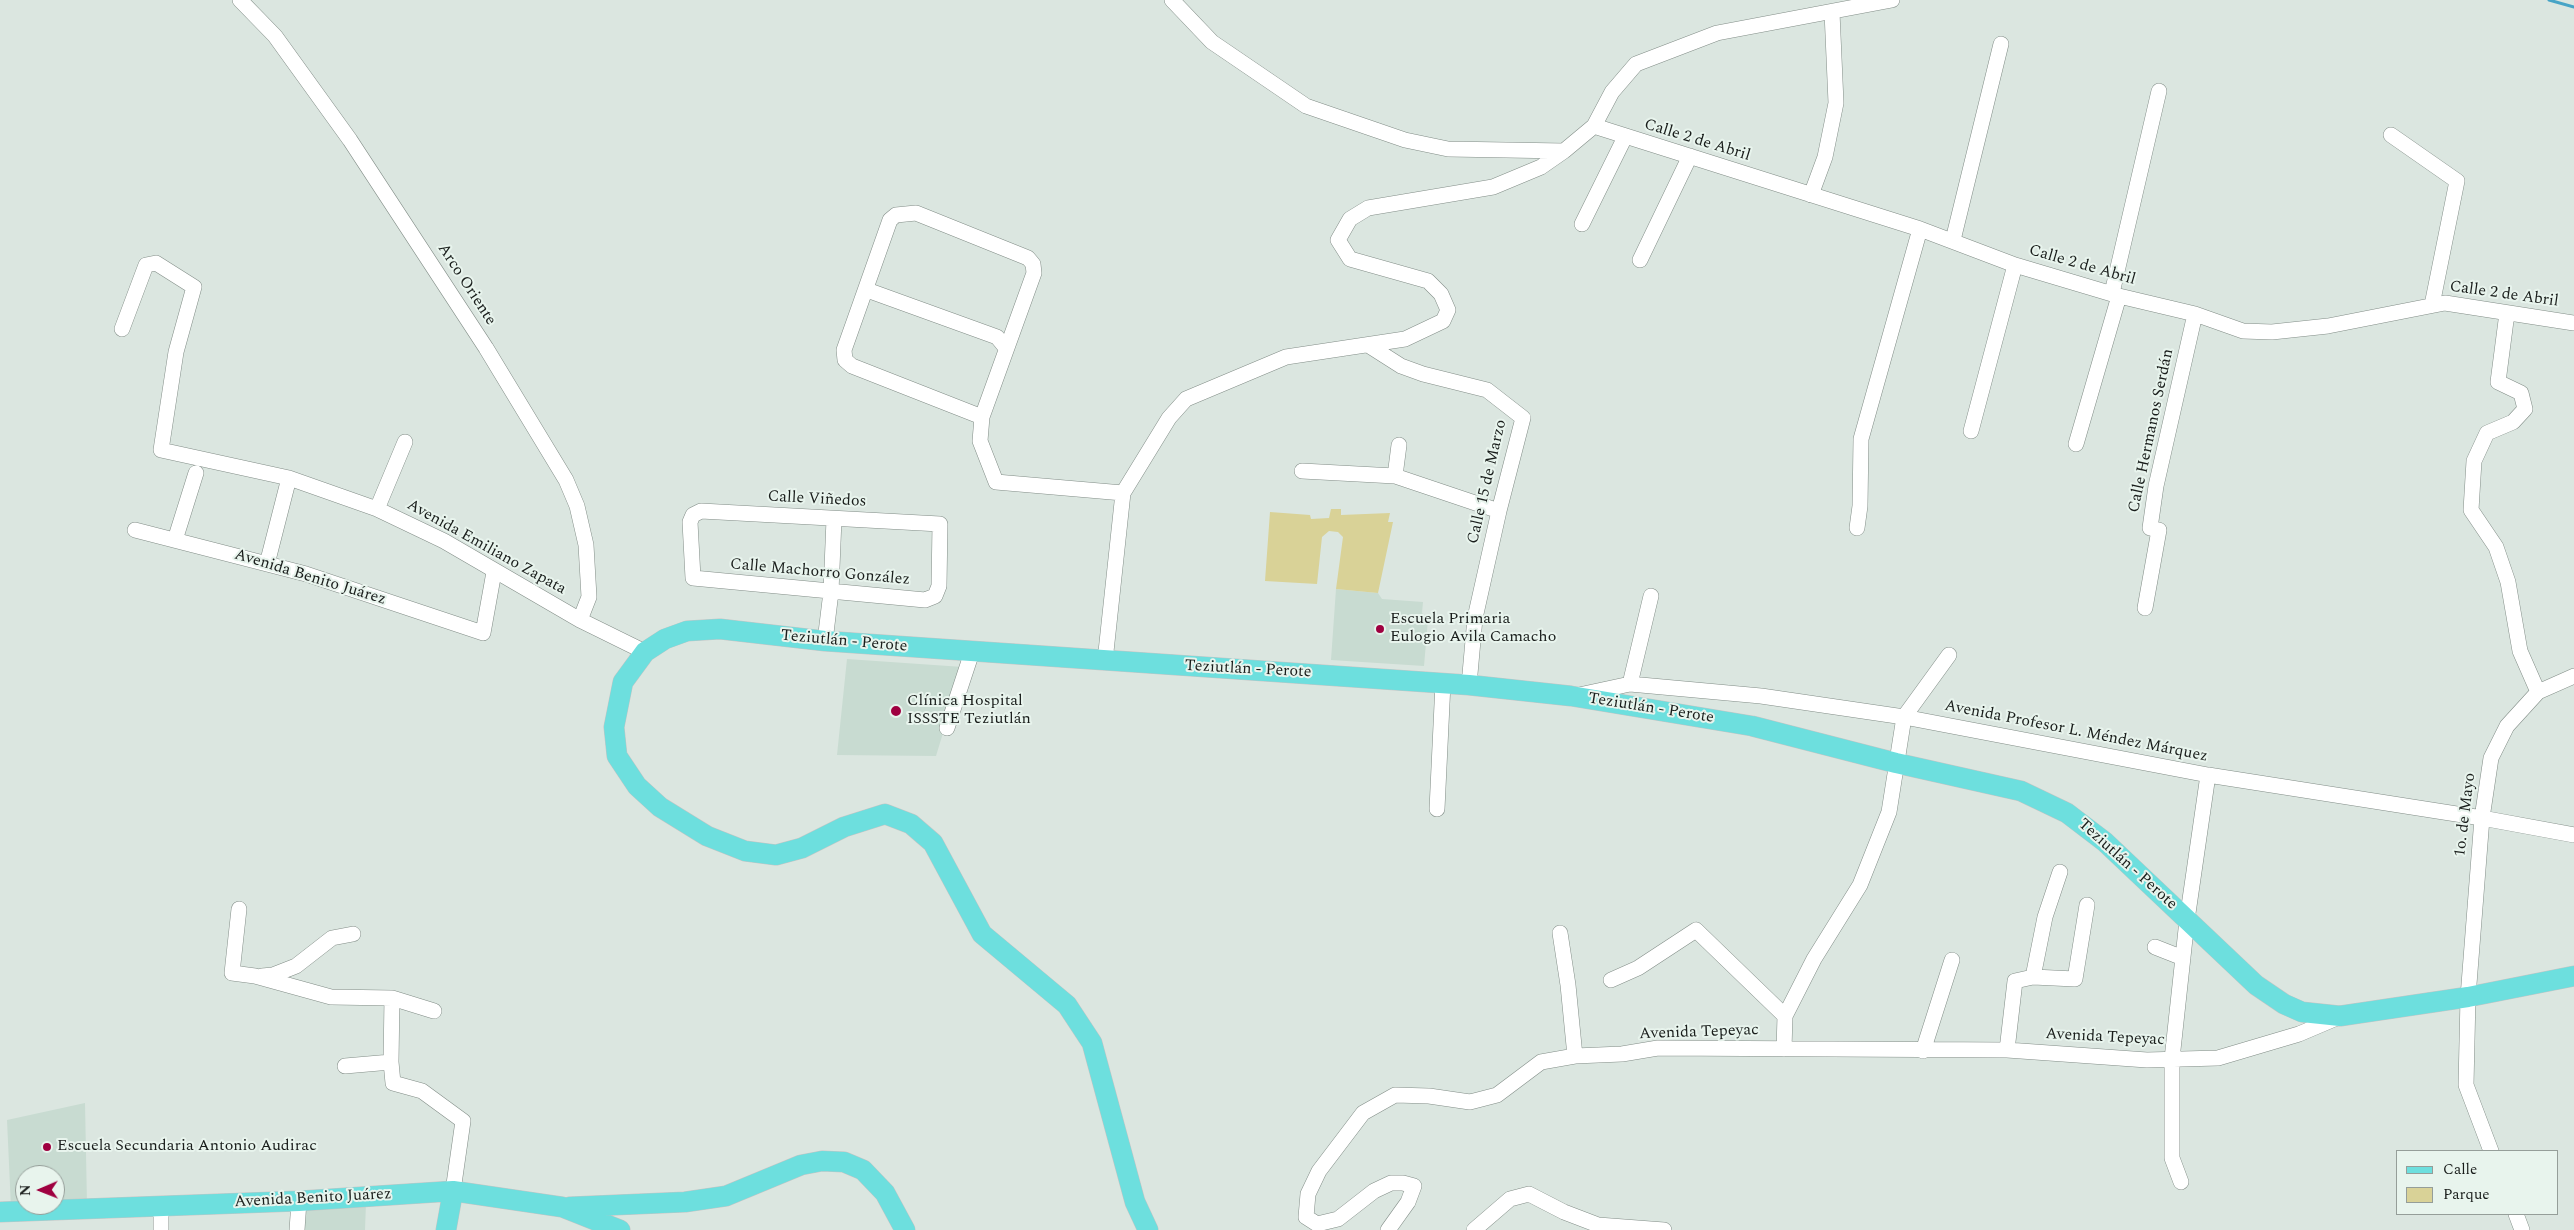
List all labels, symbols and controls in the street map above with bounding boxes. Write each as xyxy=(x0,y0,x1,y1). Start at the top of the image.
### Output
street label: Calle 2 de Abril xyxy=(1642,116,1752,166)
street label: Arco Oriente xyxy=(433,241,499,329)
street label: Calle 2 de Abril xyxy=(2027,242,2137,290)
street label: Calle 2 de Abril xyxy=(2448,278,2560,312)
street label: Calle Hermanos Serdán xyxy=(2125,347,2179,515)
street label: Calle 15 de Marzo xyxy=(1464,418,1512,546)
street label: Calle Viñedos xyxy=(767,488,867,512)
street label: Avenida Emiliano Zapata xyxy=(403,496,569,600)
street label: Avenida Benito Juárez xyxy=(232,546,388,610)
street label: Calle Machorro González xyxy=(729,556,911,590)
place label: Escuela Primaria Eulogio Avila Camacho xyxy=(1390,610,1556,648)
marker: Escuela Primaria Eulogio Avila Camacho xyxy=(1374,623,1386,635)
street label: Teziutlán - Perote xyxy=(780,627,908,657)
street label: Teziutlán - Perote xyxy=(1184,657,1312,683)
street label: Teziutlán - Perote xyxy=(1587,690,1715,728)
place label: Clínica Hospital ISSSTE Teziutlán xyxy=(907,692,1031,730)
street label: Avenida Profesor L. Méndez Márquez xyxy=(1943,697,2209,767)
marker: Clínica Hospital ISSSTE Teziutlán xyxy=(889,704,903,718)
street label: 1o. de Mayo xyxy=(2451,772,2481,858)
street label: Teziutlán - Perote xyxy=(2073,815,2181,915)
street label: Avenida Tepeyac xyxy=(1639,1021,1759,1045)
street label: Avenida Tepeyac xyxy=(2045,1025,2165,1051)
place label: Escuela Secundaria Antonio Audirac xyxy=(57,1137,317,1157)
marker: Escuela Secundaria Antonio Audirac xyxy=(41,1141,53,1153)
legend xyxy=(2396,1150,2559,1215)
text: Calle xyxy=(2443,1158,2477,1181)
north arrow xyxy=(15,1165,65,1215)
text: Parque xyxy=(2443,1183,2490,1206)
text: N xyxy=(15,1184,36,1196)
street label: Avenida Benito Juárez xyxy=(234,1185,392,1213)

